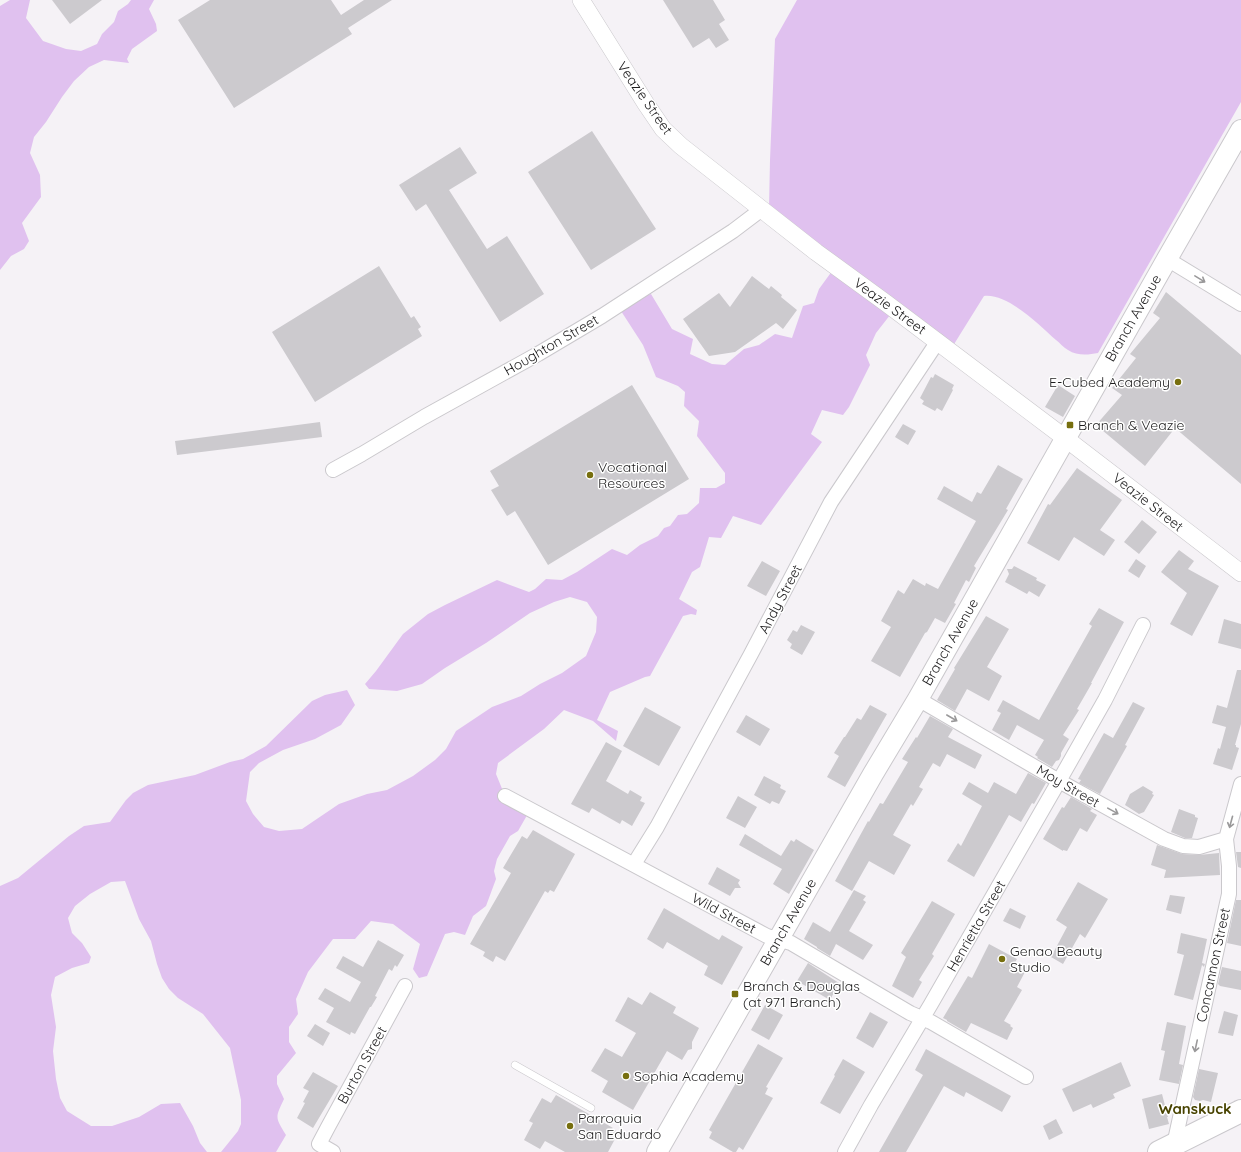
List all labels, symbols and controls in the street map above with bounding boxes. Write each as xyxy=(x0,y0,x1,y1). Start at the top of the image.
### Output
street label: Veazie Street xyxy=(613,58,677,138)
street label: Branch Avenue xyxy=(1101,271,1165,365)
street label: Veazie Street xyxy=(850,274,930,338)
one-way arrow xyxy=(1194,275,1205,283)
street label: Houghton Street xyxy=(500,310,602,379)
place label: E-Cubed Academy xyxy=(1049,373,1170,391)
marker: E-Cubed Academy xyxy=(1173,377,1183,387)
place label: Branch & Veazie xyxy=(1078,416,1184,434)
marker: Branch & Veazie xyxy=(1065,420,1075,430)
place label: Vocational Resources xyxy=(598,458,667,492)
street label: Veazie Street xyxy=(1109,469,1187,535)
marker: Vocational Resources xyxy=(585,470,595,480)
street label: Andy Street xyxy=(754,561,806,637)
street label: Branch Avenue xyxy=(918,595,982,689)
one-way arrow xyxy=(945,715,957,723)
street label: Moy Street xyxy=(1033,761,1103,811)
one-way arrow xyxy=(1107,808,1119,815)
one-way arrow xyxy=(1227,815,1234,828)
street label: Branch Avenue xyxy=(756,875,820,969)
street label: Henrietta Street xyxy=(943,877,1010,975)
street label: Wild Street xyxy=(689,889,759,938)
street label: Concannon Street xyxy=(1192,906,1234,1024)
place label: Genao Beauty Studio xyxy=(1010,942,1103,976)
marker: Genao Beauty Studio xyxy=(997,954,1007,964)
place label: Branch & Douglas (at 971 Branch) xyxy=(743,977,860,1011)
marker: Branch & Douglas (at 971 Branch) xyxy=(730,989,740,999)
street label: Burton Street xyxy=(333,1023,391,1107)
one-way arrow xyxy=(1191,1039,1199,1052)
place label: Sophia Academy xyxy=(634,1067,744,1085)
marker: Sophia Academy xyxy=(621,1071,631,1081)
district label: Wanskuck xyxy=(1158,1099,1232,1118)
place label: Parroquia San Eduardo xyxy=(578,1109,661,1143)
marker: Parroquia San Eduardo xyxy=(565,1121,575,1131)

